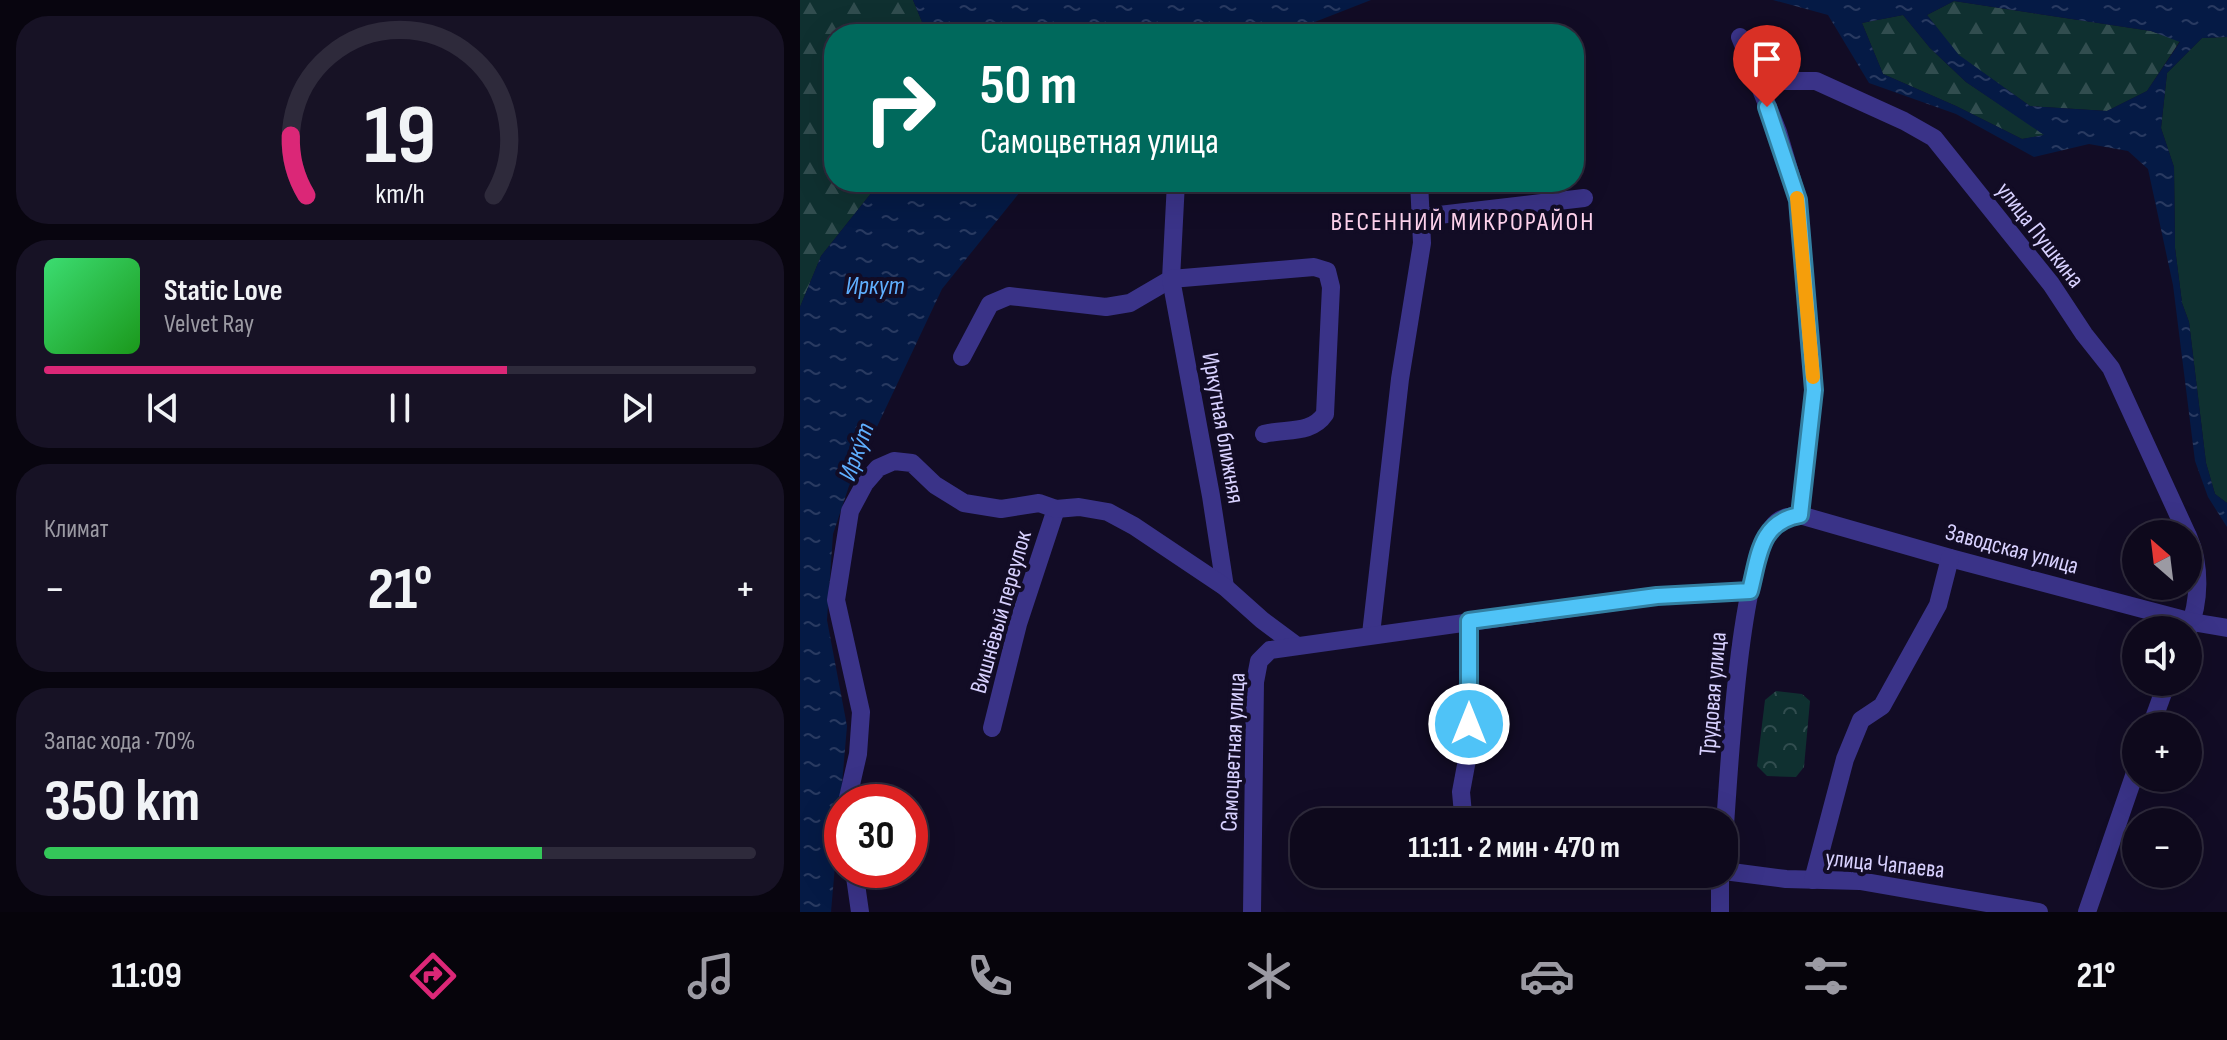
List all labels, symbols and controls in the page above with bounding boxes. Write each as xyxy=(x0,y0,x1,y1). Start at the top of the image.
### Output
pin xyxy=(1733,25,1801,107)
icon: arrive xyxy=(1745,37,1789,81)
text: 50 m xyxy=(980,53,1077,120)
icon: right xyxy=(848,56,952,160)
text: 19 xyxy=(364,87,436,187)
text: Самоцветная улица xyxy=(980,121,1219,164)
street label: улица Пушкина xyxy=(1990,176,2090,294)
text: km/h xyxy=(375,177,425,212)
district label: ВЕСЕННИЙ МИКРОРАЙОН xyxy=(1331,207,1595,238)
water label: Иркут xyxy=(845,271,905,302)
text: Static Love xyxy=(164,273,283,309)
text: Velvet Ray xyxy=(164,309,254,340)
street label: Иркутная ближняя xyxy=(1195,350,1251,506)
icon: previous xyxy=(141,386,185,430)
icon: pause xyxy=(378,386,422,430)
icon: next xyxy=(615,386,659,430)
water label: Ирку́т xyxy=(832,419,882,485)
text: Климат xyxy=(44,514,108,545)
street label: Заводская улица xyxy=(1942,517,2082,581)
north arrow xyxy=(2122,520,2202,600)
map controls xyxy=(2122,520,2202,888)
street label: Вишнёвый переулок xyxy=(964,526,1038,697)
text: 21° xyxy=(367,554,433,626)
text: − xyxy=(44,563,66,616)
text: + xyxy=(734,563,756,616)
button: sound xyxy=(2122,616,2202,696)
street label: Трудовая улица xyxy=(1693,631,1733,757)
street label: Самоцветная улица xyxy=(1214,672,1252,832)
position arrow xyxy=(1427,682,1511,766)
button: + xyxy=(2122,712,2202,792)
text: Запас хода · 70% xyxy=(44,726,195,757)
text: 350 km xyxy=(44,766,200,838)
speed limit sign: 30 xyxy=(824,784,928,888)
button: − xyxy=(2122,808,2202,888)
text: 11:11 · 2 мин · 470 m xyxy=(1408,830,1620,866)
street label: улица Чапаева xyxy=(1824,843,1946,885)
icon: directions xyxy=(405,948,461,1004)
icon: music xyxy=(683,948,739,1004)
icon: phone xyxy=(962,948,1018,1004)
icon: climate xyxy=(1241,948,1297,1004)
icon: car xyxy=(1519,948,1575,1004)
icon: filters xyxy=(1798,948,1854,1004)
text: 11:09 xyxy=(111,955,182,998)
text: 21° xyxy=(2077,955,2116,998)

